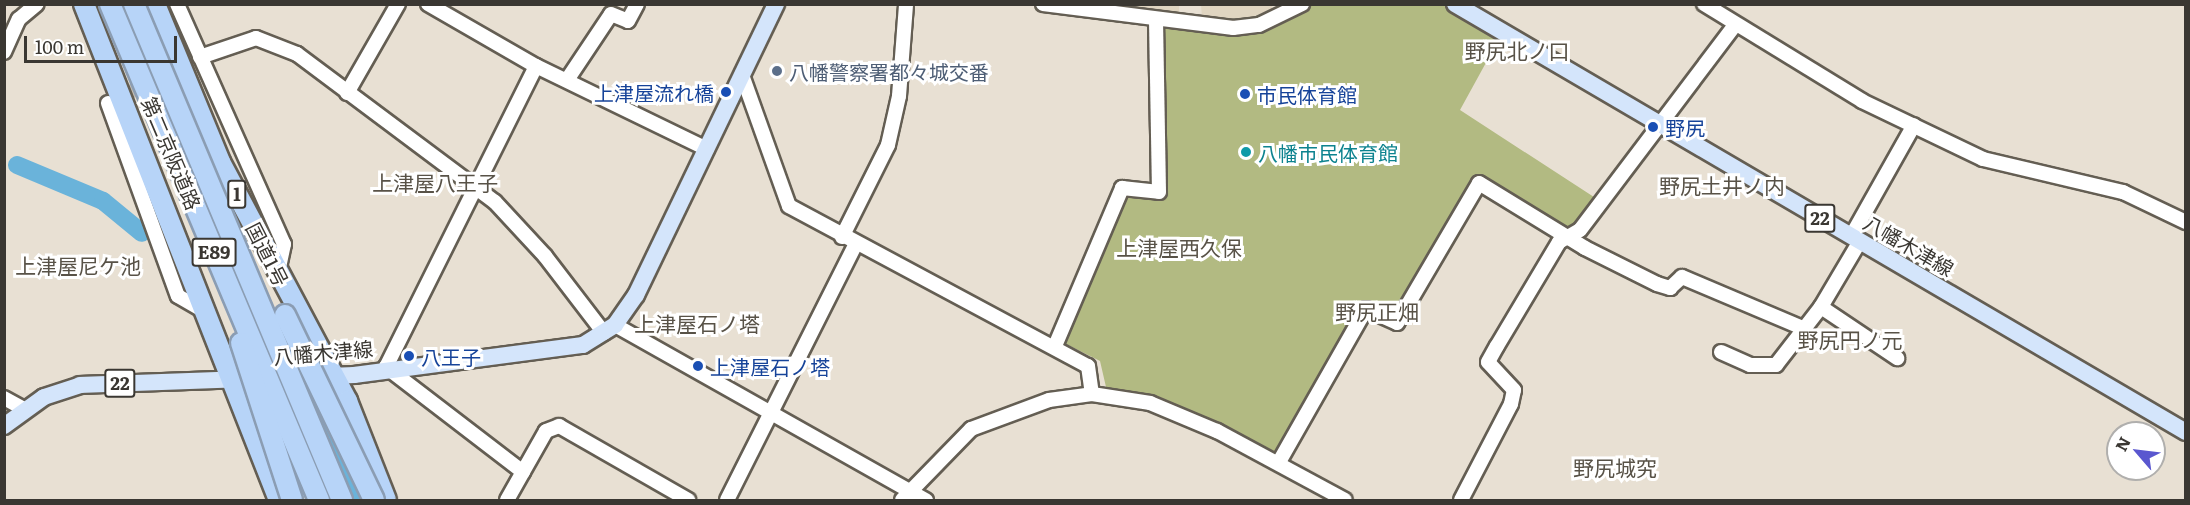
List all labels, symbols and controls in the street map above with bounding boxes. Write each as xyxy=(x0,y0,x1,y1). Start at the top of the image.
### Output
scale bar xyxy=(27,24,180,62)
text: 100 m xyxy=(35,33,84,60)
district label: 野尻北ノ口 xyxy=(1465,37,1569,63)
place label: 八幡警察署都々城交番 xyxy=(789,59,989,83)
marker: 八幡警察署都々城交番 xyxy=(770,64,784,78)
place label: 上津屋流れ橋 xyxy=(594,80,714,104)
place label: 市民体育館 xyxy=(1257,82,1357,106)
marker: 上津屋流れ橋 xyxy=(719,85,733,99)
marker: 市民体育館 xyxy=(1238,87,1252,101)
street label: 第二京阪道路 xyxy=(138,93,206,213)
place label: 野尻 xyxy=(1665,115,1705,139)
marker: 野尻 xyxy=(1646,120,1660,134)
place label: 八幡市民体育館 xyxy=(1258,140,1398,164)
marker: 八幡市民体育館 xyxy=(1239,145,1253,159)
district label: 上津屋八王子 xyxy=(372,169,498,195)
district label: 野尻土井ノ内 xyxy=(1659,172,1785,198)
road number: 1 xyxy=(226,179,248,209)
road number: 22 xyxy=(1804,203,1836,233)
street label: 八幡木津線 xyxy=(1860,210,1958,280)
street label: 国道1号 xyxy=(242,218,294,290)
district label: 上津屋西久保 xyxy=(1116,234,1242,260)
road number: E89 xyxy=(192,237,236,267)
district label: 上津屋尼ケ池 xyxy=(15,252,141,278)
district label: 野尻正畑 xyxy=(1335,298,1419,324)
district label: 上津屋石ノ塔 xyxy=(634,310,760,336)
district label: 野尻円ノ元 xyxy=(1798,326,1902,352)
street label: 八幡木津線 xyxy=(272,336,374,368)
place label: 八王子 xyxy=(421,344,481,368)
marker: 八王子 xyxy=(402,349,416,363)
place label: 上津屋石ノ塔 xyxy=(710,354,830,378)
marker: 上津屋石ノ塔 xyxy=(691,359,705,373)
road number: 22 xyxy=(104,368,136,398)
north arrow xyxy=(2106,421,2166,481)
text: N xyxy=(2108,432,2136,455)
district label: 野尻城究 xyxy=(1573,454,1657,480)

